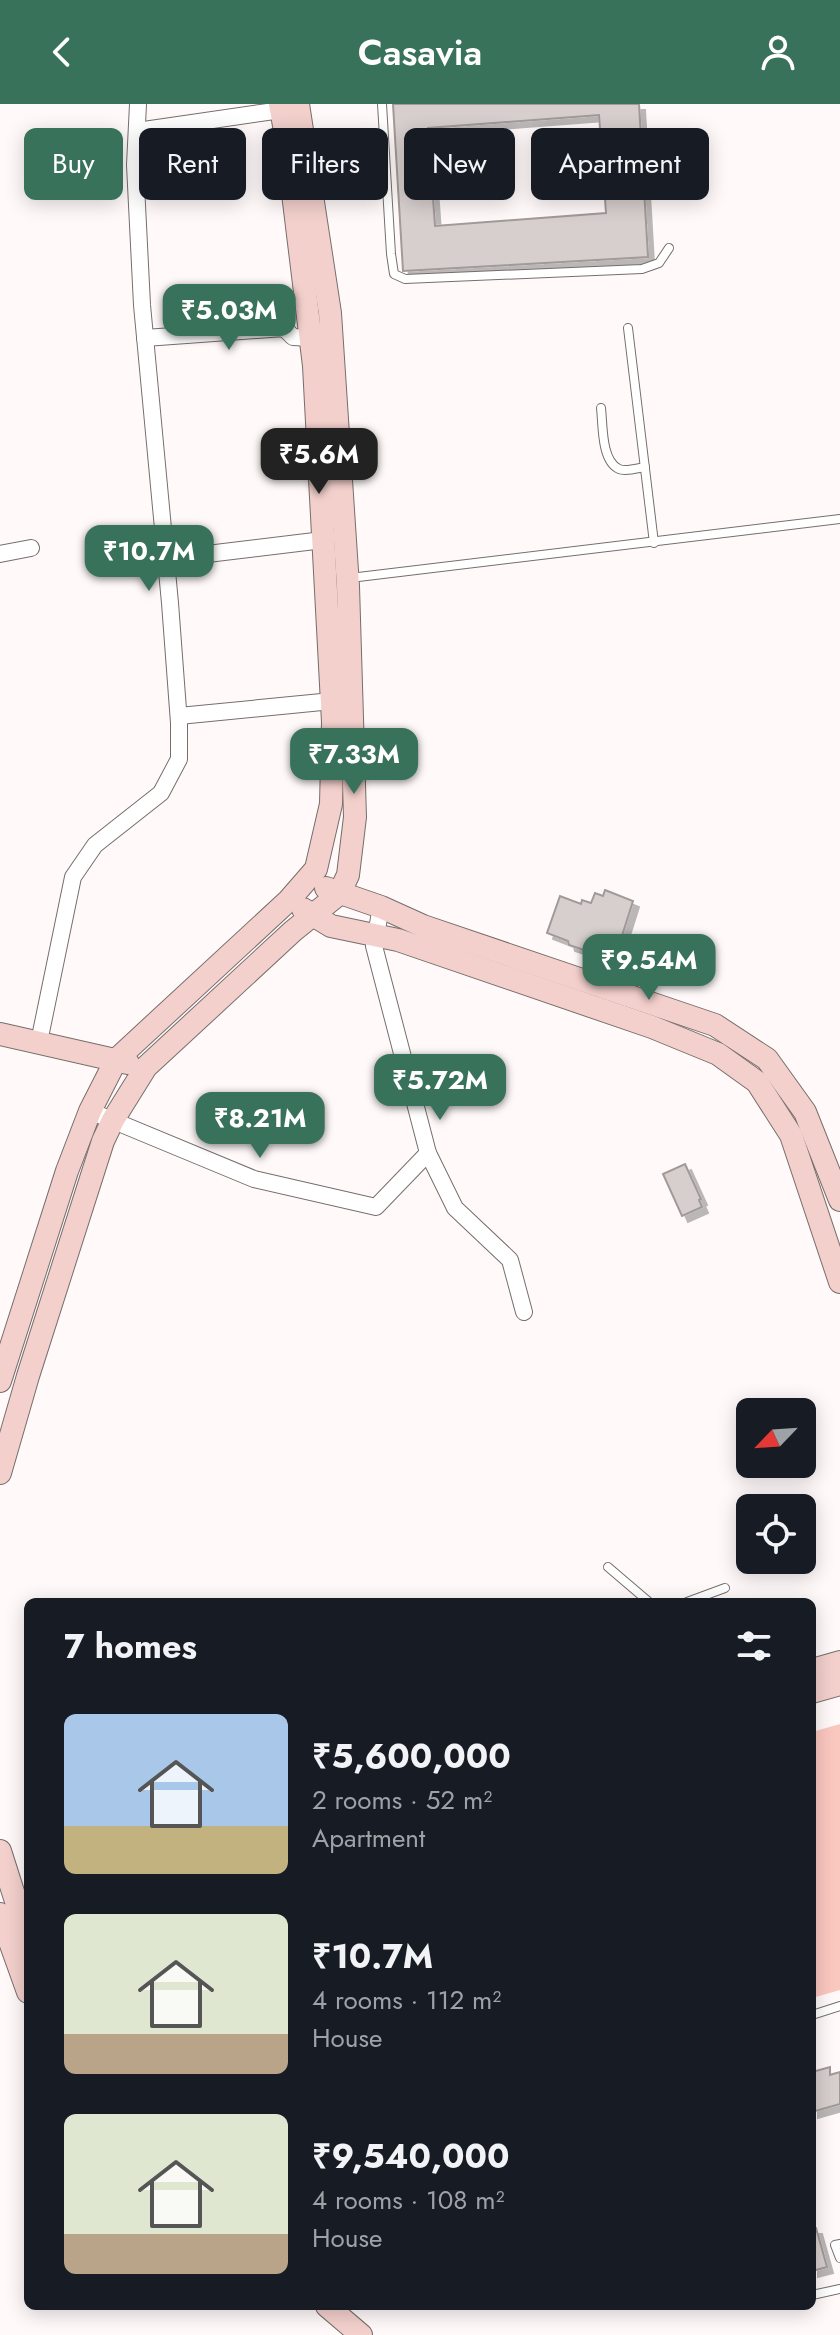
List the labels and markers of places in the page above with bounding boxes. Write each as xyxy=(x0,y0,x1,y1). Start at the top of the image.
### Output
pin: ₹5.03M xyxy=(164,284,294,352)
pin: ₹5.6M xyxy=(263,428,375,496)
pin: ₹10.7M xyxy=(84,525,214,593)
pin: ₹7.33M xyxy=(289,728,419,796)
pin: ₹9.54M xyxy=(584,934,714,1002)
pin: ₹5.72M xyxy=(375,1054,505,1122)
pin: ₹8.21M xyxy=(195,1092,325,1160)

